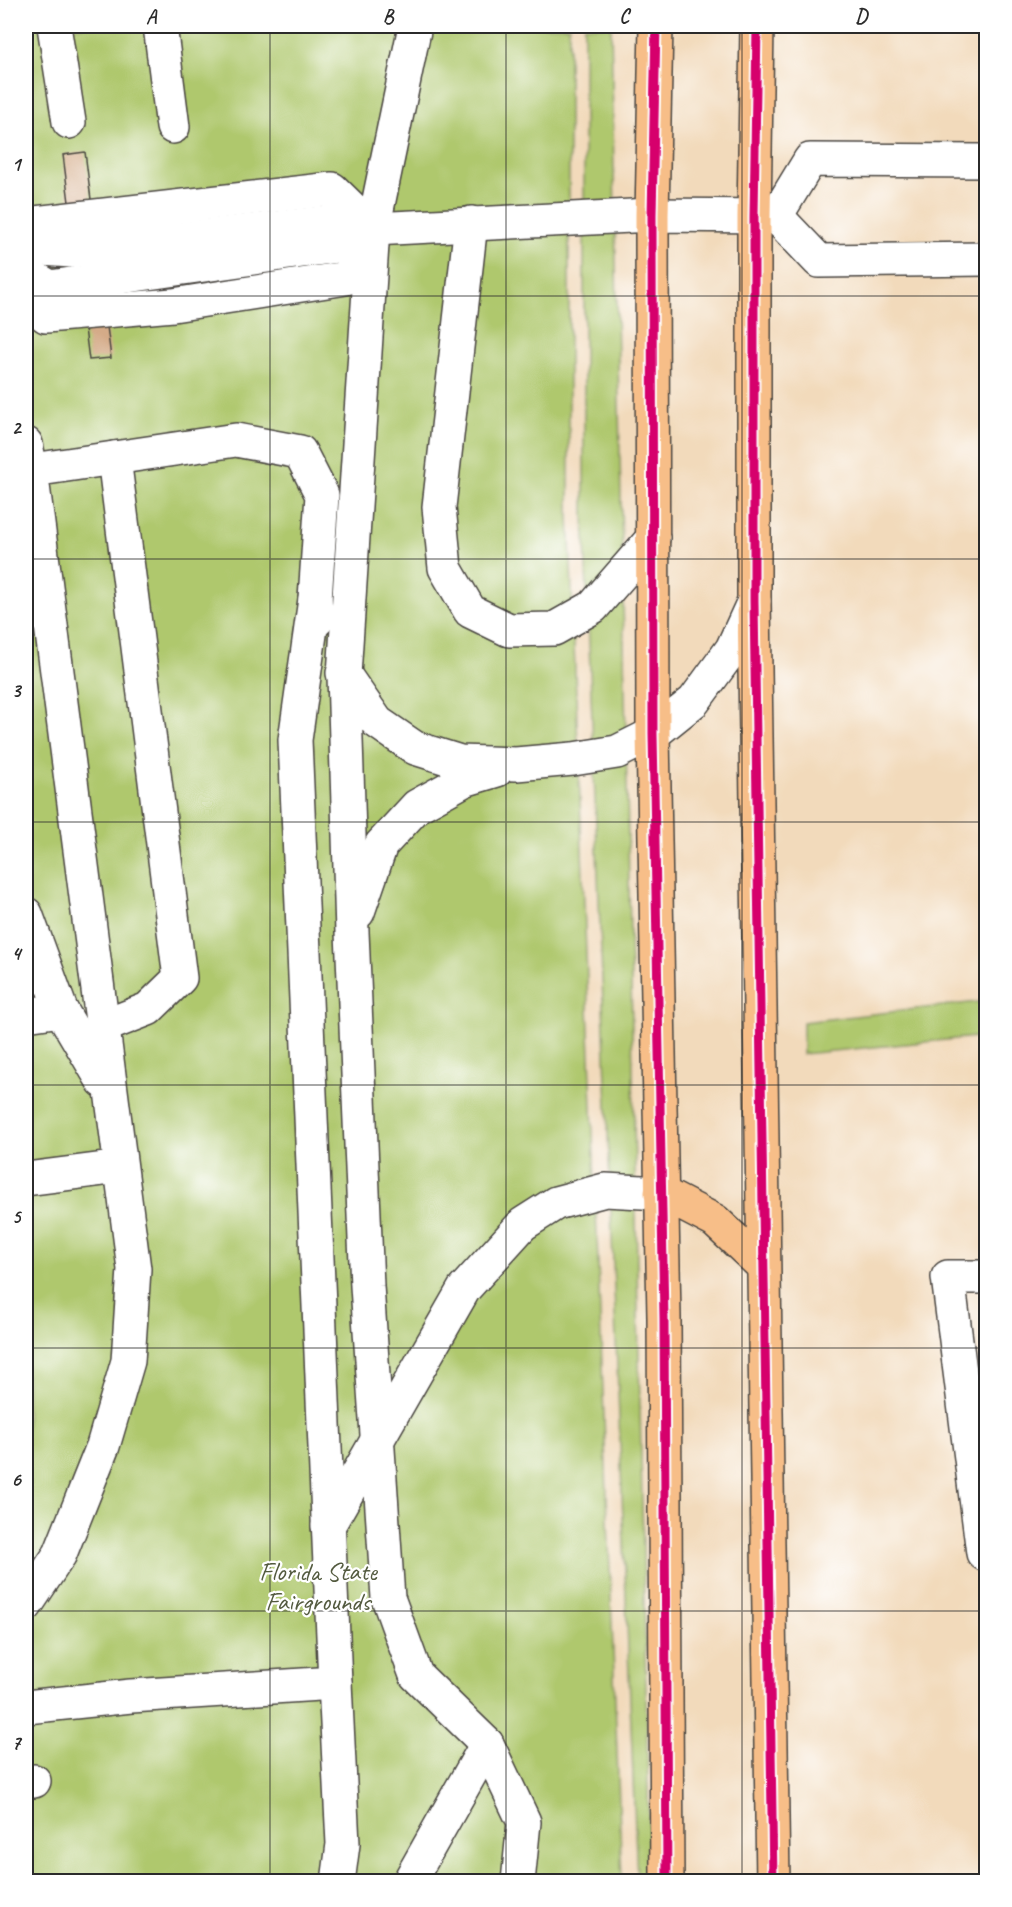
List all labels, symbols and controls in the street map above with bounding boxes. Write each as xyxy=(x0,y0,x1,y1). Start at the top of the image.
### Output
text: A xyxy=(146,4,158,29)
text: B xyxy=(383,4,395,29)
text: C xyxy=(619,4,631,29)
text: D xyxy=(855,4,869,29)
text: 1 xyxy=(12,152,23,177)
text: 2 xyxy=(12,415,23,440)
text: 3 xyxy=(12,678,23,703)
text: 4 xyxy=(12,941,24,966)
text: 5 xyxy=(12,1204,23,1229)
text: 6 xyxy=(11,1467,22,1492)
park label: Florida State Fairgrounds xyxy=(259,1555,378,1618)
text: 7 xyxy=(12,1730,23,1755)

